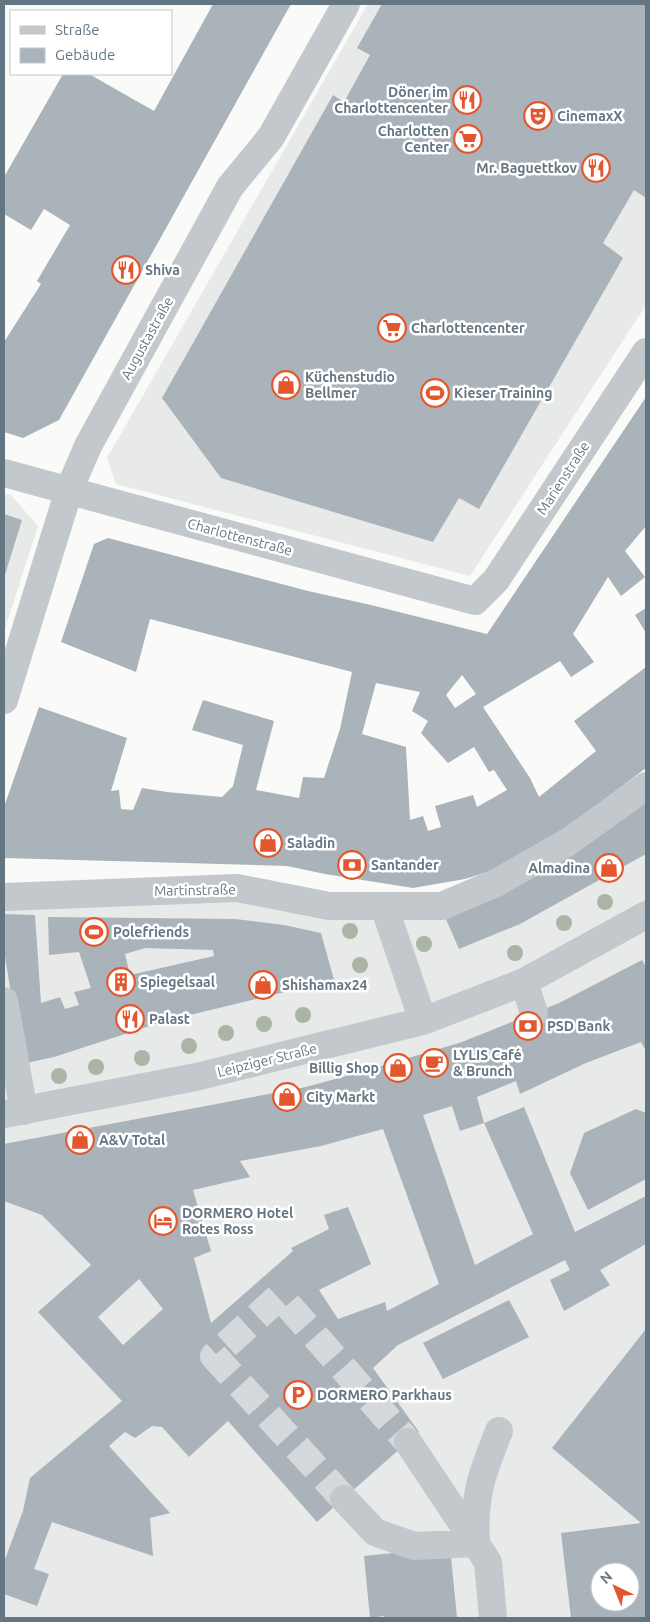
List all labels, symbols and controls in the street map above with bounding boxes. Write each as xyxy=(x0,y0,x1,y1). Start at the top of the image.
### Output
legend xyxy=(10,10,172,75)
text: Straße xyxy=(55,21,99,38)
text: Gebäude xyxy=(55,46,115,63)
place label: Döner im Charlottencenter xyxy=(334,84,448,116)
restaurant icon: Döner im Charlottencenter xyxy=(452,85,482,115)
theatre icon: CinemaxX xyxy=(523,101,553,131)
place label: CinemaxX xyxy=(557,108,623,124)
place label: Charlotten Center xyxy=(378,123,449,155)
supermarket icon: Charlotten Center xyxy=(453,124,483,154)
restaurant icon: Mr. Baguettkov xyxy=(581,153,611,183)
place label: Mr. Baguettkov xyxy=(476,160,578,176)
restaurant icon: Shiva xyxy=(111,255,141,285)
place label: Shiva xyxy=(145,262,180,278)
street label: Augustastraße xyxy=(118,294,176,382)
supermarket icon: Charlottencenter xyxy=(377,313,407,343)
place label: Charlottencenter xyxy=(411,320,525,336)
place label: Küchenstudio Bellmer xyxy=(305,369,395,401)
shop icon: Küchenstudio Bellmer xyxy=(271,370,301,400)
sports icon: Kieser Training xyxy=(420,378,450,408)
place label: Kieser Training xyxy=(454,385,552,401)
street label: Marienstraße xyxy=(533,438,593,518)
street label: Charlottenstraße xyxy=(186,515,294,559)
shop icon: Saladin xyxy=(253,828,283,858)
place label: Saladin xyxy=(287,835,335,851)
bank icon: Santander xyxy=(337,850,367,880)
shop icon: Almadina xyxy=(594,853,624,883)
place label: Santander xyxy=(371,857,439,873)
place label: Almadina xyxy=(528,860,590,876)
street label: Martinstraße xyxy=(154,881,236,899)
sports icon: Polefriends xyxy=(79,917,109,947)
place label: Polefriends xyxy=(113,924,189,940)
building icon: Spiegelsaal xyxy=(106,967,136,997)
shop icon: Shishamax24 xyxy=(248,970,278,1000)
place label: Spiegelsaal xyxy=(140,974,215,990)
place label: Shishamax24 xyxy=(282,977,368,993)
restaurant icon: Palast xyxy=(115,1004,145,1034)
place label: Palast xyxy=(149,1011,190,1027)
bank icon: PSD Bank xyxy=(513,1011,543,1041)
place label: PSD Bank xyxy=(547,1018,610,1034)
street label: Leipziger Straße xyxy=(216,1040,318,1080)
place label: LYLIS Café & Brunch xyxy=(453,1047,522,1079)
cafe icon: LYLIS Café & Brunch xyxy=(419,1048,449,1078)
shop icon: Billig Shop xyxy=(383,1053,413,1083)
place label: Billig Shop xyxy=(309,1060,379,1076)
shop icon: City Markt xyxy=(272,1082,302,1112)
place label: City Markt xyxy=(306,1089,375,1105)
shop icon: A&V Total xyxy=(65,1125,95,1155)
place label: A&V Total xyxy=(99,1132,165,1148)
place label: DORMERO Hotel Rotes Ross xyxy=(182,1205,293,1237)
hotel icon: DORMERO Hotel Rotes Ross xyxy=(148,1206,178,1236)
parking icon: DORMERO Parkhaus xyxy=(283,1380,313,1410)
place label: DORMERO Parkhaus xyxy=(317,1387,452,1403)
north arrow xyxy=(590,1562,640,1612)
text: N xyxy=(597,1568,615,1587)

